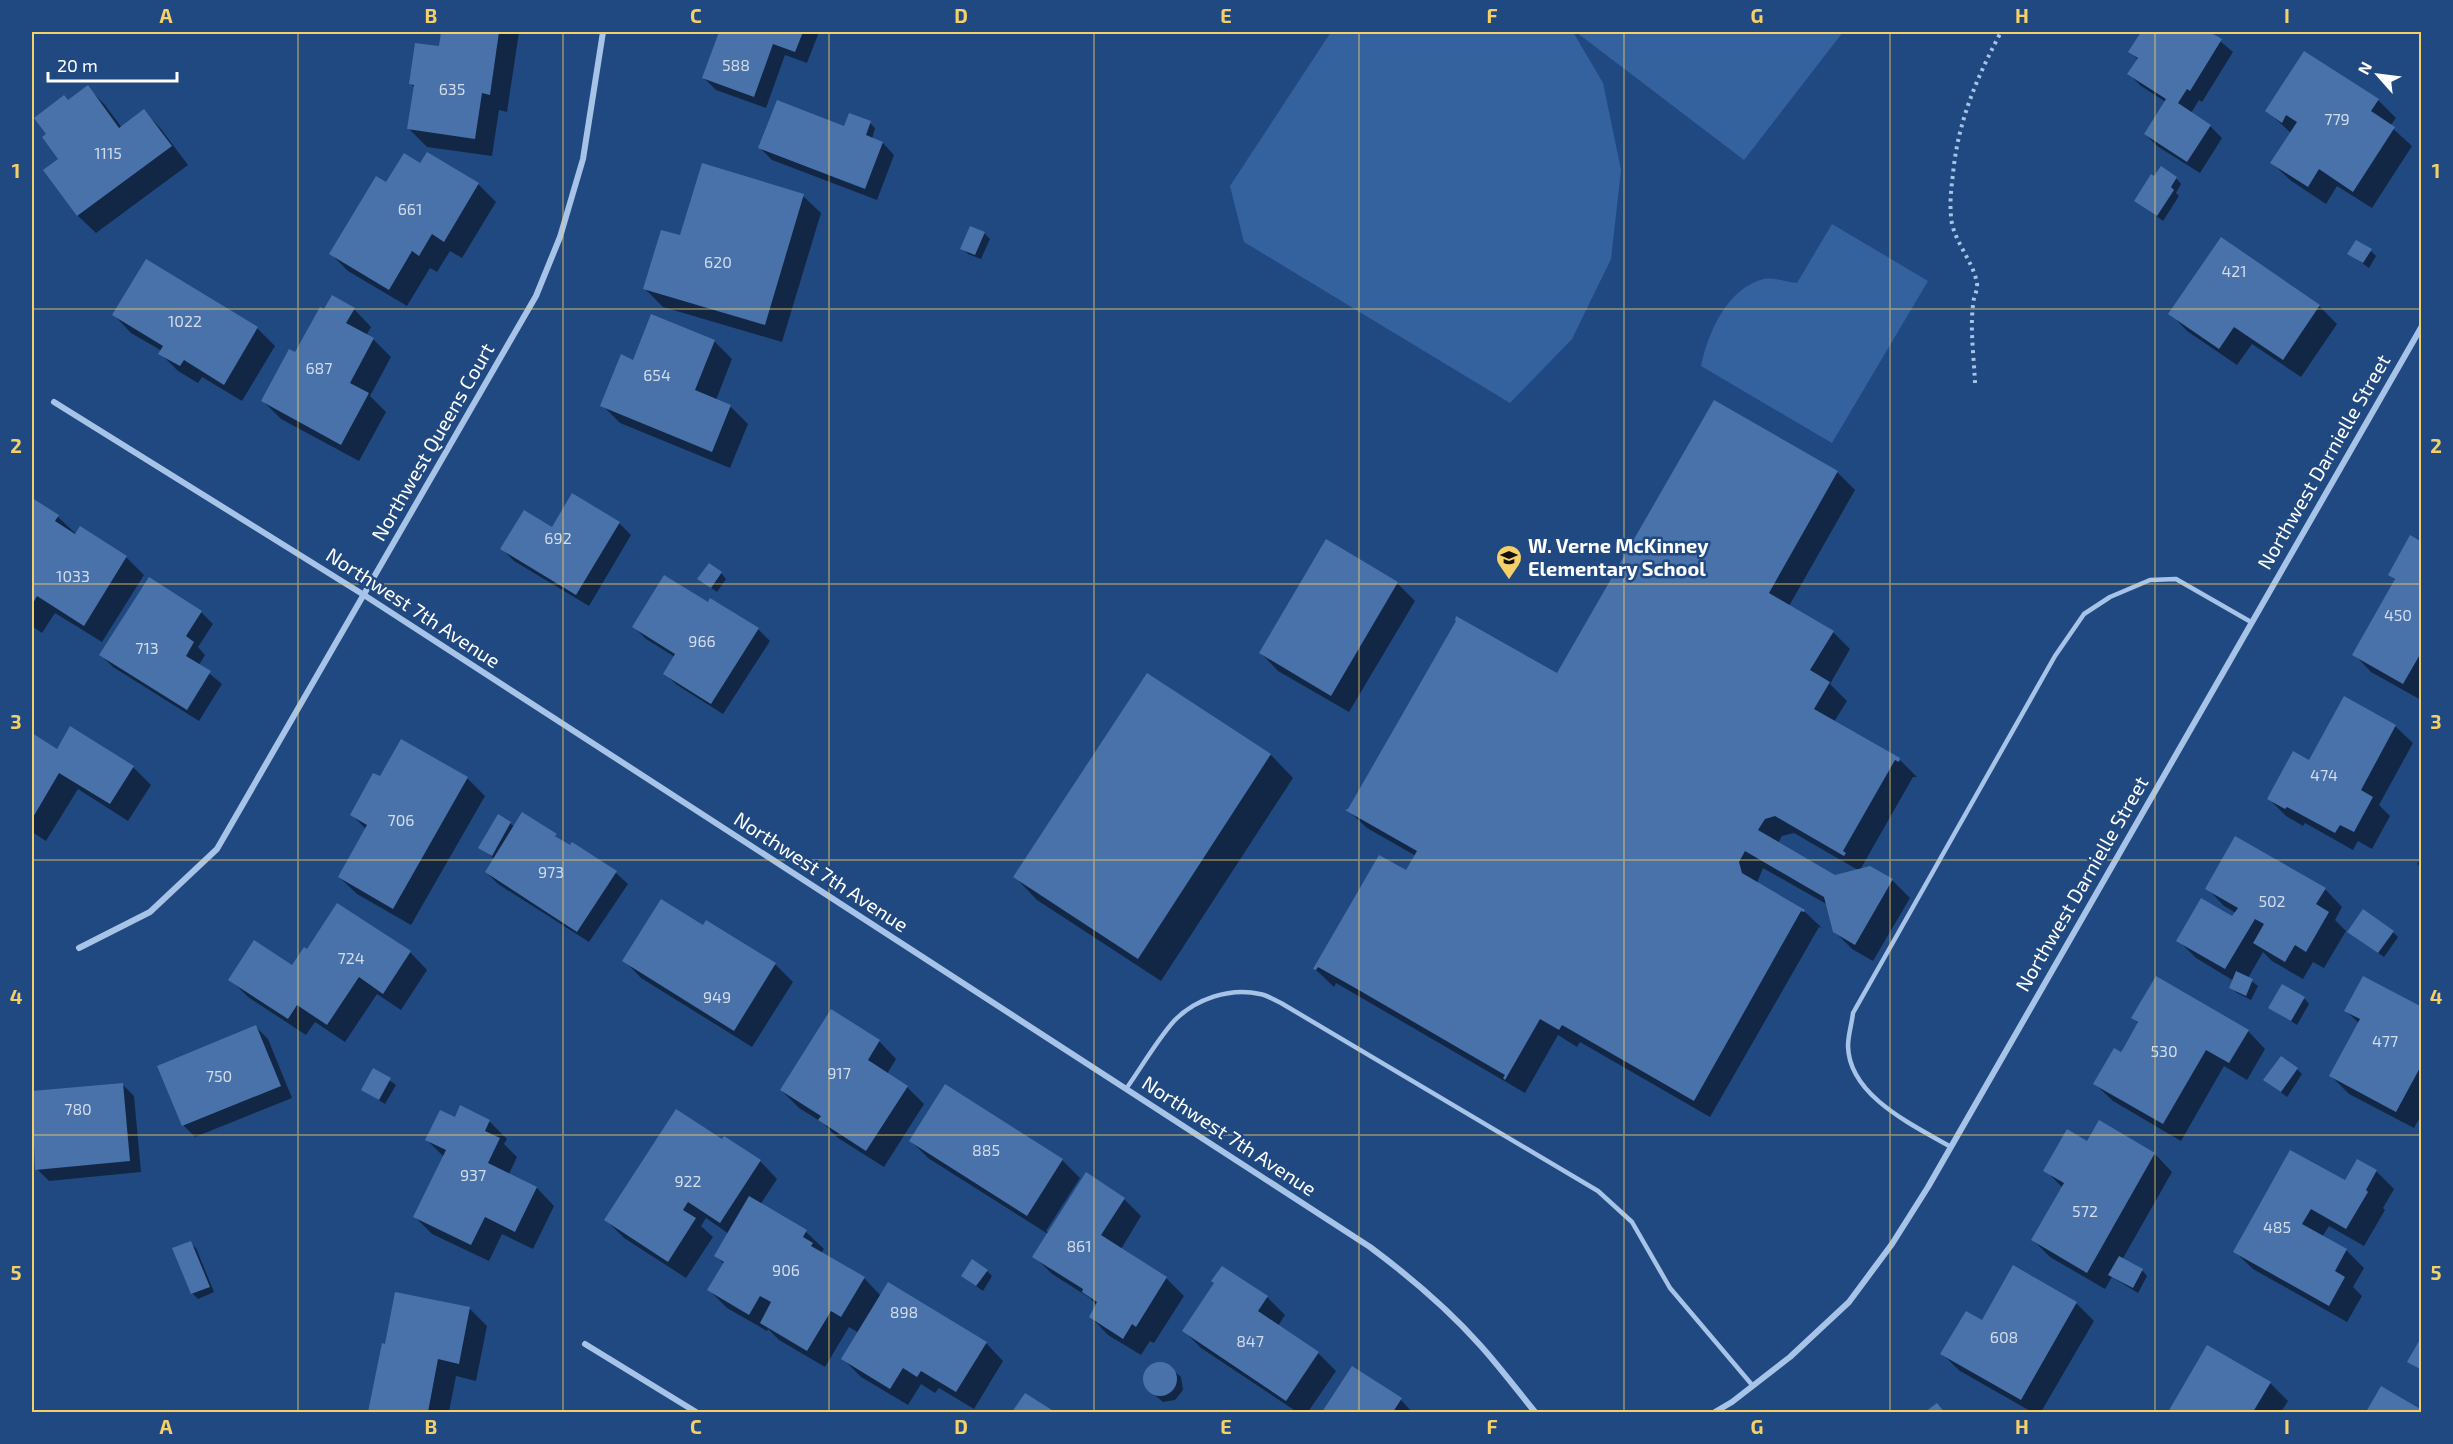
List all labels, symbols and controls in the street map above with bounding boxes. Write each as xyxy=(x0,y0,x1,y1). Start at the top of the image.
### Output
text: A xyxy=(159,3,173,27)
text: B xyxy=(425,3,437,27)
text: C xyxy=(690,3,702,27)
text: D xyxy=(954,3,968,27)
text: E xyxy=(1220,3,1232,27)
text: F xyxy=(1486,3,1498,27)
text: G xyxy=(1751,3,1763,27)
text: H xyxy=(2015,3,2029,27)
text: I xyxy=(2284,3,2290,27)
scale bar xyxy=(48,45,177,83)
north arrow xyxy=(2348,45,2408,105)
text: 20 m xyxy=(57,54,98,76)
house number: 588 xyxy=(722,55,750,74)
text: N xyxy=(2353,58,2375,77)
house number: 635 xyxy=(439,79,465,98)
house number: 779 xyxy=(2324,109,2350,128)
house number: 1115 xyxy=(94,143,122,162)
text: 1 xyxy=(12,158,20,182)
text: 1 xyxy=(2432,158,2440,182)
house number: 661 xyxy=(398,199,422,218)
house number: 620 xyxy=(704,252,732,271)
house number: 421 xyxy=(2221,261,2247,280)
house number: 1022 xyxy=(168,311,202,330)
street label: Northwest Queens Court xyxy=(366,338,499,545)
street label: Northwest Darnielle Street xyxy=(2252,349,2395,573)
house number: 687 xyxy=(305,358,333,377)
house number: 654 xyxy=(643,365,671,384)
text: 2 xyxy=(10,433,22,457)
text: 2 xyxy=(2430,433,2442,457)
house number: 692 xyxy=(544,528,572,547)
place label: W. Verne McKinney Elementary School xyxy=(1528,533,1709,581)
street label: Northwest 7th Avenue xyxy=(322,542,505,672)
school or university icon: W. Verne McKinney Elementary School xyxy=(1494,543,1524,581)
house number: 1033 xyxy=(56,566,90,585)
house number: 450 xyxy=(2384,605,2412,624)
house number: 966 xyxy=(688,631,716,650)
house number: 713 xyxy=(135,638,159,657)
text: 3 xyxy=(10,709,22,733)
text: 3 xyxy=(2430,709,2442,733)
house number: 474 xyxy=(2310,765,2338,784)
street label: Northwest Darnielle Street xyxy=(2010,771,2153,995)
street label: Northwest 7th Avenue xyxy=(730,806,913,936)
house number: 706 xyxy=(388,810,415,829)
house number: 973 xyxy=(538,862,564,881)
house number: 502 xyxy=(2258,891,2286,910)
house number: 724 xyxy=(337,948,365,967)
text: 4 xyxy=(10,984,23,1008)
text: 4 xyxy=(2430,984,2443,1008)
house number: 949 xyxy=(703,987,731,1006)
house number: 477 xyxy=(2372,1031,2398,1050)
house number: 530 xyxy=(2150,1041,2178,1060)
house number: 917 xyxy=(827,1063,851,1082)
house number: 750 xyxy=(206,1066,232,1085)
street label: Northwest 7th Avenue xyxy=(1138,1070,1321,1200)
house number: 780 xyxy=(64,1099,92,1118)
house number: 885 xyxy=(972,1140,1000,1159)
house number: 937 xyxy=(460,1165,486,1184)
house number: 922 xyxy=(674,1171,702,1190)
house number: 572 xyxy=(2072,1201,2098,1220)
house number: 485 xyxy=(2263,1217,2291,1236)
house number: 861 xyxy=(1066,1236,1092,1255)
text: 5 xyxy=(10,1260,22,1284)
house number: 906 xyxy=(772,1260,800,1279)
text: 5 xyxy=(2430,1260,2442,1284)
house number: 898 xyxy=(890,1302,918,1321)
house number: 608 xyxy=(1990,1327,2018,1346)
house number: 847 xyxy=(1236,1331,1264,1350)
text: A xyxy=(159,1414,173,1438)
text: B xyxy=(425,1414,437,1438)
text: C xyxy=(690,1414,702,1438)
text: D xyxy=(954,1414,968,1438)
text: E xyxy=(1220,1414,1232,1438)
text: F xyxy=(1486,1414,1498,1438)
text: G xyxy=(1751,1414,1763,1438)
text: H xyxy=(2015,1414,2029,1438)
text: I xyxy=(2284,1414,2290,1438)

